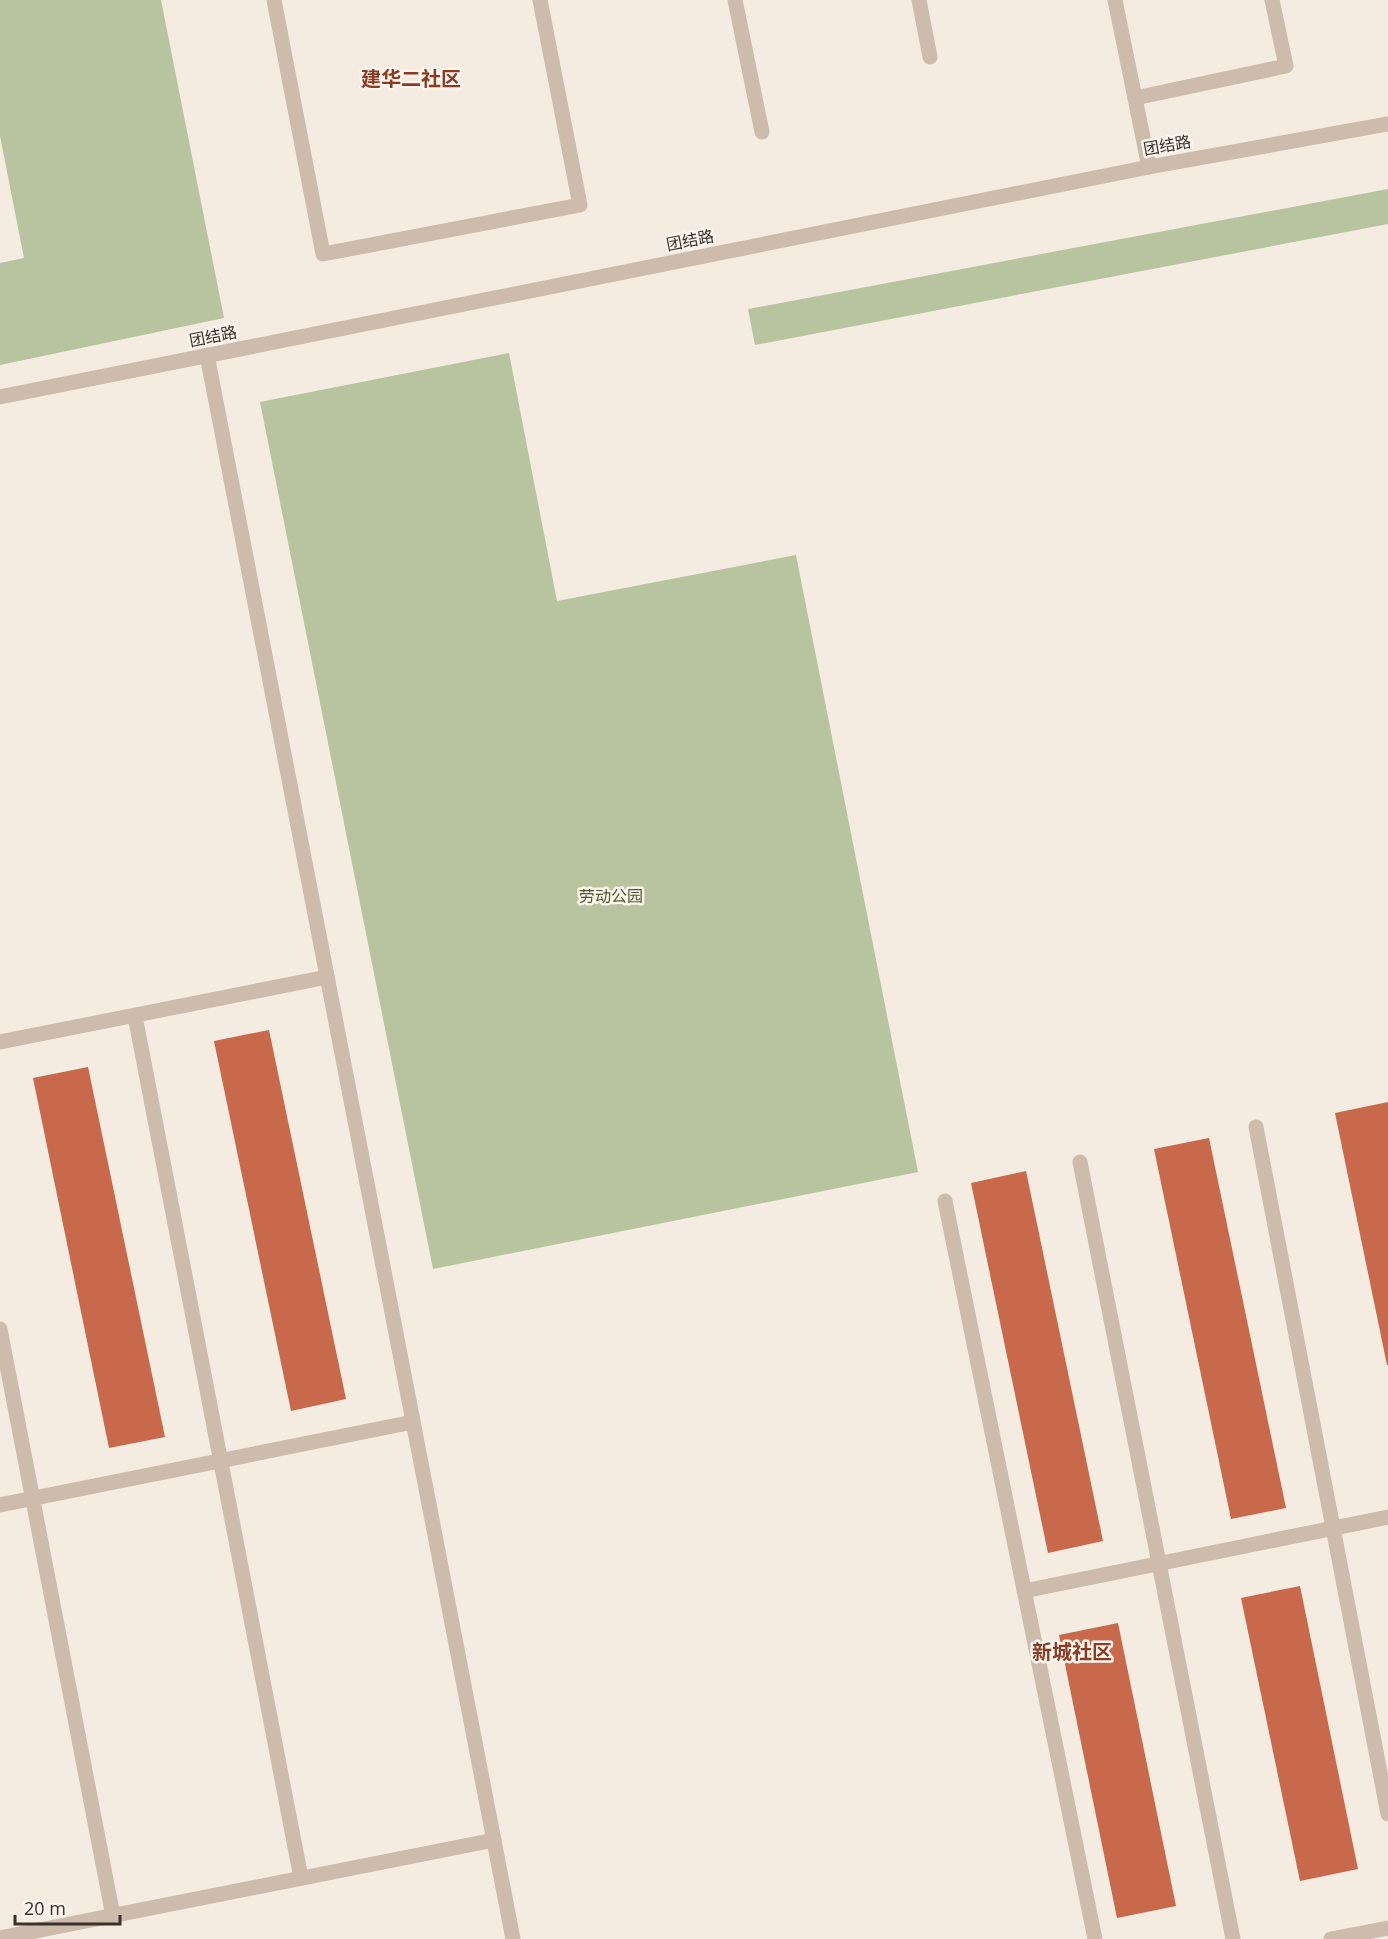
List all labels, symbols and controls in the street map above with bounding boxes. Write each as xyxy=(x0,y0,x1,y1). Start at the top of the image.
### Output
district label: 建华二社区 xyxy=(361,65,461,92)
street label: 团结路 xyxy=(1141,130,1193,160)
street label: 团结路 xyxy=(664,225,716,255)
street label: 团结路 xyxy=(187,321,239,351)
park label: 劳动公园 xyxy=(579,885,643,907)
district label: 新城社区 xyxy=(1032,1638,1112,1665)
scale bar xyxy=(15,1888,120,1926)
text: 20 m xyxy=(24,1896,66,1920)

